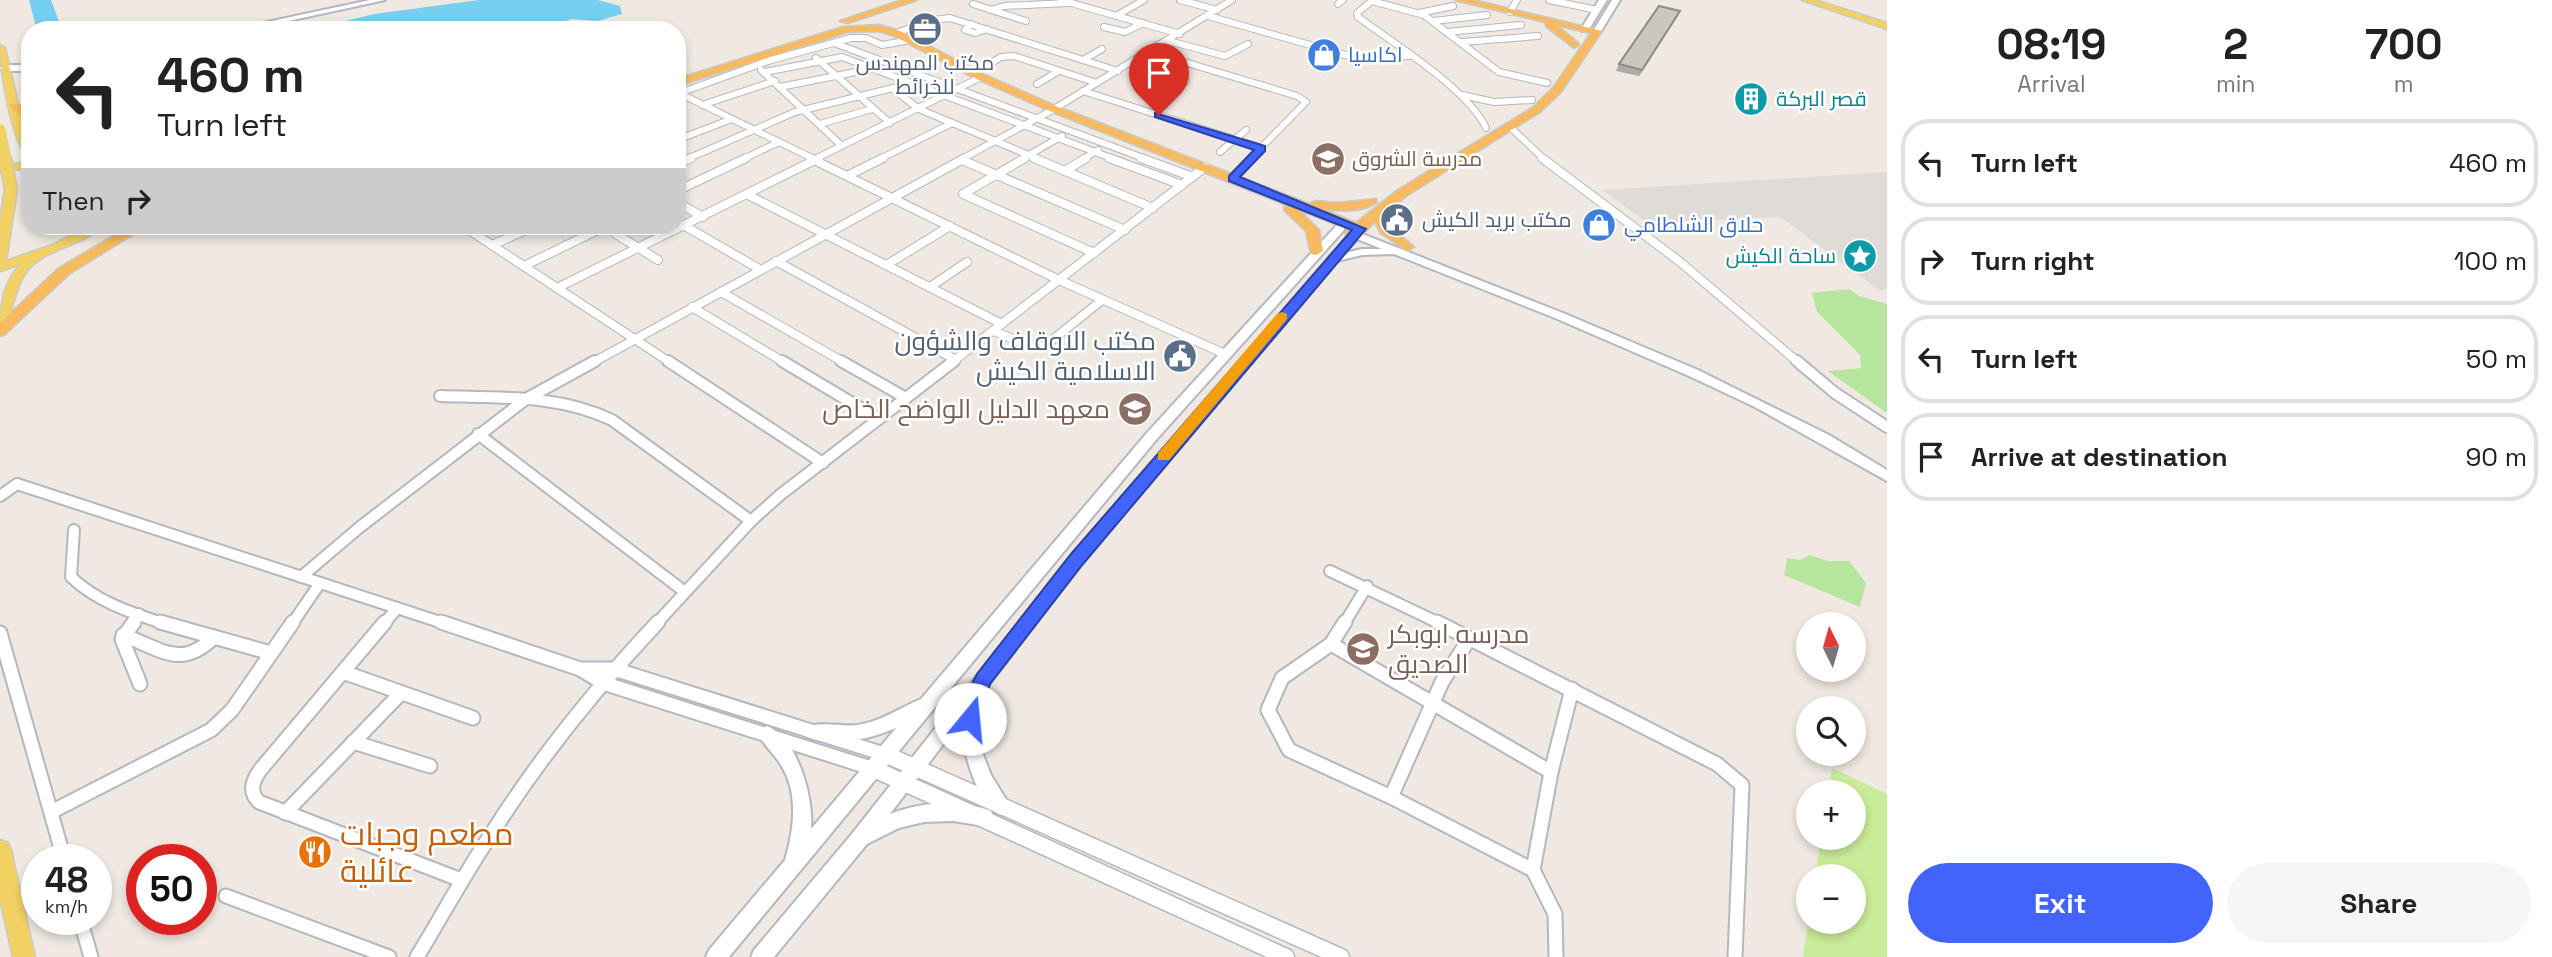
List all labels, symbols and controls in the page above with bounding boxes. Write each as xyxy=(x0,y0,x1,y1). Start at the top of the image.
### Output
office icon: مكتب المهندس للخرائط xyxy=(906,10,944,48)
text: 08:19 xyxy=(1997,18,2106,71)
text: 2 xyxy=(2223,18,2248,71)
text: 700 xyxy=(2365,18,2442,71)
shop icon: اكاسيا xyxy=(1305,36,1343,74)
place label: اكاسيا xyxy=(1348,41,1403,68)
pin xyxy=(1129,43,1189,115)
text: 460 m xyxy=(157,44,305,106)
icon: left xyxy=(42,49,133,140)
place label: مكتب المهندس للخرائط xyxy=(856,49,994,100)
icon: arrive xyxy=(1140,54,1178,92)
text: Arrival xyxy=(2017,69,2086,99)
text: min xyxy=(2216,69,2255,99)
text: m xyxy=(2394,69,2414,99)
building icon: قصر البركة xyxy=(1732,80,1770,118)
place label: قصر البركة xyxy=(1776,85,1867,112)
text: Turn left xyxy=(157,105,287,145)
school or university icon: مدرسة الشروق xyxy=(1309,140,1347,178)
icon: left xyxy=(1912,144,1950,182)
place label: مدرسة الشروق xyxy=(1352,145,1482,172)
text: Turn left xyxy=(1971,146,2078,180)
text: 460 m xyxy=(2449,146,2527,180)
icon: right xyxy=(119,182,157,220)
text: Then xyxy=(42,184,105,218)
public building icon: مكتب بريد الكيش xyxy=(1378,201,1416,239)
place label: مكتب بريد الكيش xyxy=(1422,206,1571,233)
shop icon: حلاق الشلطامي xyxy=(1580,206,1618,244)
place label: حلاق الشلطامي xyxy=(1624,211,1763,241)
place icon: ساحة الكيش xyxy=(1841,237,1879,275)
place label: ساحة الكيش xyxy=(1726,242,1836,269)
icon: right xyxy=(1912,242,1950,280)
text: Turn right xyxy=(1971,244,2095,278)
text: 100 m xyxy=(2454,244,2527,278)
place label: مكتب الاوقاف والشؤون الاسلامية الكيش xyxy=(895,324,1156,388)
public building icon: مكتب الاوقاف والشؤون الاسلامية الكيش xyxy=(1161,337,1199,375)
icon: left xyxy=(1912,340,1950,378)
text: Turn left xyxy=(1971,342,2078,376)
text: 50 m xyxy=(2466,342,2527,376)
school or university icon: معهد الدليل الواضح الخاص xyxy=(1116,390,1154,428)
place label: معهد الدليل الواضح الخاص xyxy=(822,392,1110,426)
icon: arrive xyxy=(1912,438,1950,476)
text: Arrive at destination xyxy=(1971,440,2228,474)
text: 90 m xyxy=(2465,440,2527,474)
north arrow xyxy=(1796,612,1866,682)
map controls xyxy=(1796,612,1866,934)
place label: مدرسه ابوبكر الصديق xyxy=(1386,617,1529,681)
school or university icon: مدرسه ابوبكر الصديق xyxy=(1344,630,1382,668)
position arrow xyxy=(933,682,1007,756)
button: search xyxy=(1796,696,1866,766)
button: + xyxy=(1796,780,1866,850)
place label: مطعم وجبات عائلية xyxy=(340,814,514,891)
restaurant icon: مطعم وجبات عائلية xyxy=(296,833,334,871)
speed limit sign: 50 xyxy=(126,844,217,935)
text: 48 xyxy=(45,858,88,902)
button: Exit xyxy=(1908,863,2213,943)
button: Share xyxy=(2227,863,2531,943)
button: − xyxy=(1796,864,1866,934)
text: km/h xyxy=(45,895,88,918)

